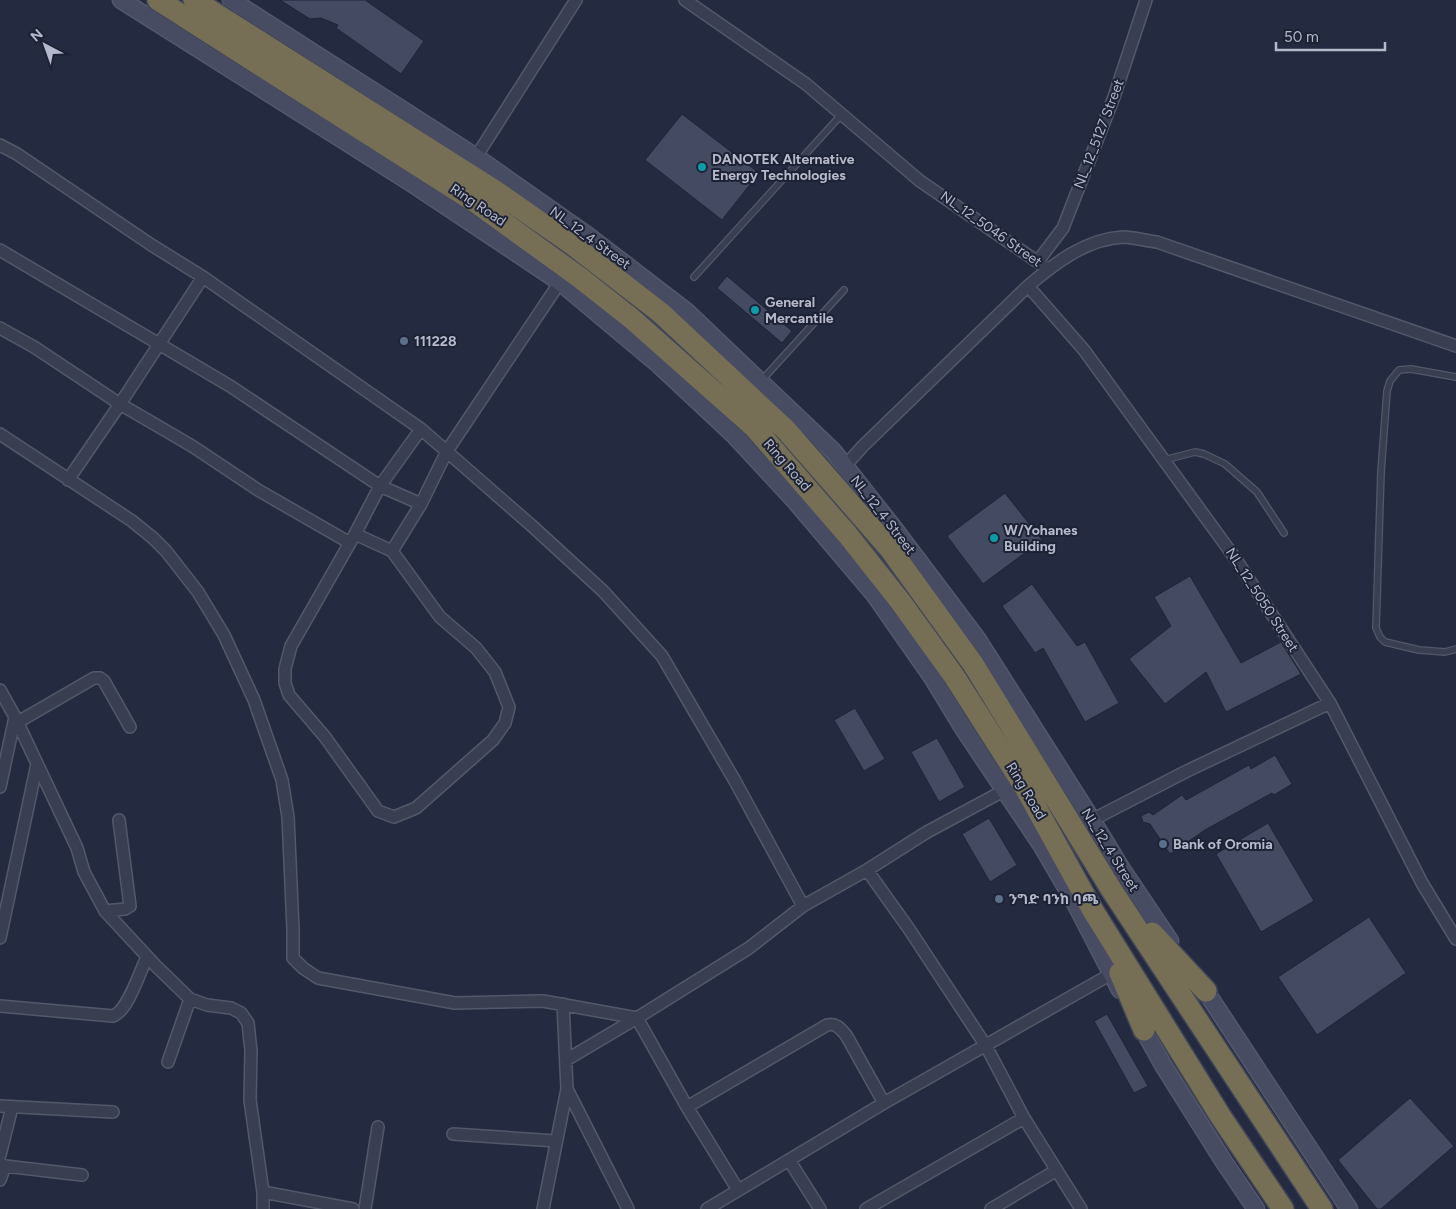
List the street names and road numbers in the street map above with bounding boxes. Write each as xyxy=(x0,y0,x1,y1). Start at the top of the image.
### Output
street label: NL_12_5127 Street xyxy=(1070,77,1128,191)
street label: Ring Road xyxy=(447,180,509,230)
street label: NL_12_5046 Street xyxy=(937,188,1045,270)
street label: NL_12_4 Street xyxy=(546,203,634,273)
street label: Ring Road xyxy=(760,435,814,495)
street label: NL_12_4 Street xyxy=(847,472,919,558)
street label: NL_12_5050 Street xyxy=(1222,545,1302,655)
street label: Ring Road xyxy=(1002,759,1050,823)
street label: NL_12_4 Street xyxy=(1078,805,1142,895)

